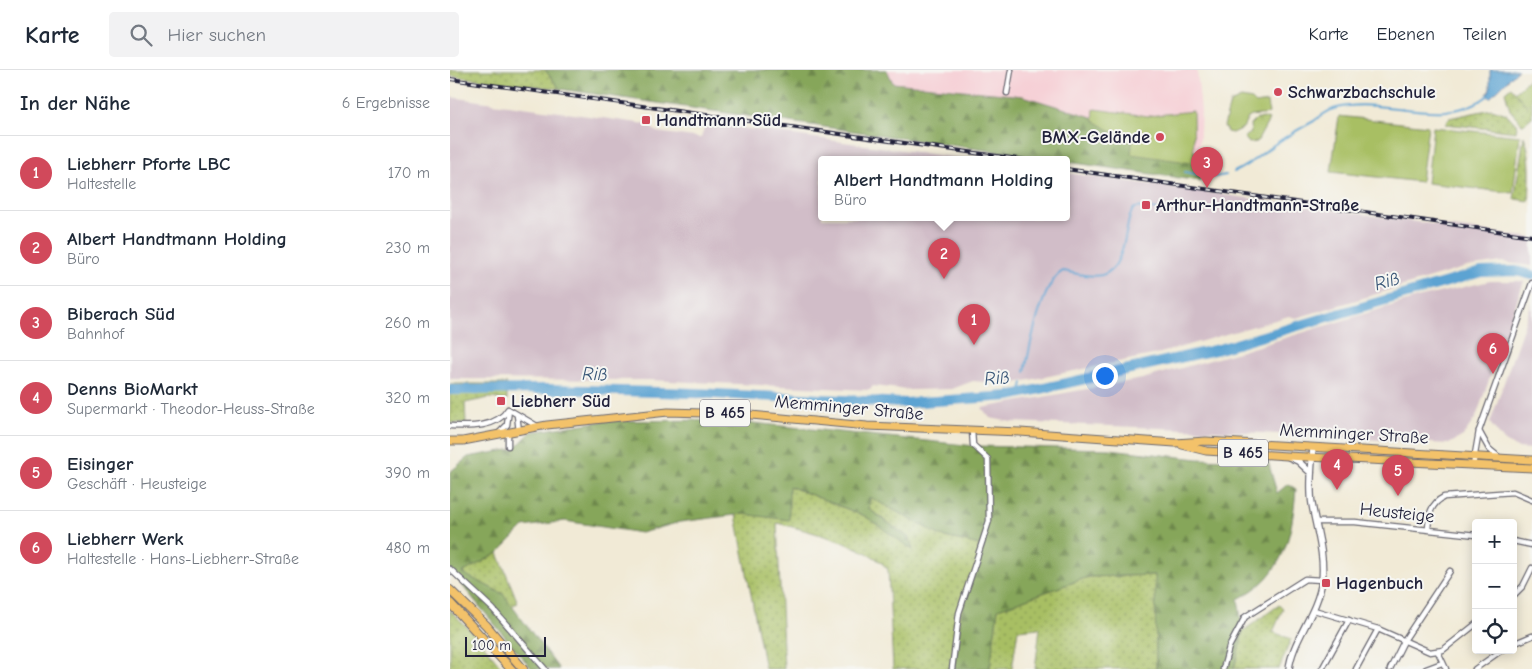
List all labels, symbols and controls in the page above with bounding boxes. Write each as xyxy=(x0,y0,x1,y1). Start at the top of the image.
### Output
search box xyxy=(109,12,459,57)
text: Karte xyxy=(25,21,79,49)
icon: search xyxy=(127,21,155,49)
text: Hier suchen xyxy=(167,24,266,46)
text: Karte xyxy=(1308,24,1349,45)
text: Ebenen xyxy=(1377,24,1435,45)
text: Teilen xyxy=(1463,24,1507,45)
place label: Schwarzbachschule xyxy=(1288,82,1436,103)
marker: Schwarzbachschule xyxy=(1272,86,1284,98)
text: In der Nähe xyxy=(20,91,130,115)
text: 6 Ergebnisse xyxy=(342,94,430,112)
place label: Handtmann Süd xyxy=(656,110,781,131)
marker: Handtmann Süd xyxy=(640,114,652,126)
place label: BMX-Gelände xyxy=(1041,127,1150,148)
marker: BMX-Gelände xyxy=(1154,131,1166,143)
pin: 3 xyxy=(1191,147,1223,188)
text: Liebherr Pforte LBC xyxy=(67,153,230,175)
popup xyxy=(818,156,1070,221)
text: 1 xyxy=(33,164,39,182)
text: 170 m xyxy=(388,164,430,182)
text: Albert Handtmann Holding xyxy=(834,169,1054,191)
text: Haltestelle xyxy=(67,175,136,193)
text: Büro xyxy=(834,191,867,209)
place label: Arthur-Handtmann-Straße xyxy=(1156,195,1359,216)
marker: Arthur-Handtmann-Straße xyxy=(1140,199,1152,211)
text: Albert Handtmann Holding xyxy=(67,228,287,250)
pin: 2 xyxy=(928,238,960,279)
text: 2 xyxy=(32,239,40,257)
text: 230 m xyxy=(385,239,430,257)
text: Büro xyxy=(67,250,100,268)
water label: Riß xyxy=(1372,267,1402,295)
text: Biberach Süd xyxy=(67,303,175,325)
pin: 1 xyxy=(958,304,990,345)
text: 3 xyxy=(32,314,40,332)
text: 260 m xyxy=(385,314,430,332)
text: Bahnhof xyxy=(67,325,124,343)
pin: 6 xyxy=(1477,333,1509,374)
water label: Riß xyxy=(582,363,608,385)
your location xyxy=(1092,363,1118,389)
water label: Riß xyxy=(983,366,1011,390)
text: Denns BioMarkt xyxy=(67,378,198,400)
text: 4 xyxy=(32,389,40,407)
text: 320 m xyxy=(385,389,430,407)
place label: Liebherr Süd xyxy=(511,391,611,412)
street label: Memminger Straße xyxy=(774,391,924,425)
marker: Liebherr Süd xyxy=(495,395,507,407)
road number: B 465 xyxy=(700,399,750,426)
text: Supermarkt · Theodor-Heuss-Straße xyxy=(67,400,315,418)
street label: Memminger Straße xyxy=(1279,420,1429,448)
road number: B 465 xyxy=(1218,439,1268,466)
pin: 4 xyxy=(1321,449,1353,490)
text: Eisinger xyxy=(67,453,133,475)
pin: 5 xyxy=(1382,455,1414,496)
text: 5 xyxy=(32,464,40,482)
text: 390 m xyxy=(385,464,430,482)
text: Geschäft · Heusteige xyxy=(67,475,207,493)
street label: Heusteige xyxy=(1359,499,1435,527)
map controls xyxy=(1472,519,1517,654)
button: + xyxy=(1472,519,1517,564)
text: Liebherr Werk xyxy=(67,528,184,550)
text: 6 xyxy=(32,539,40,557)
text: 480 m xyxy=(386,539,430,557)
text: Haltestelle · Hans-Liebherr-Straße xyxy=(67,550,299,568)
button: − xyxy=(1472,564,1517,609)
place label: Hagenbuch xyxy=(1336,573,1423,594)
marker: Hagenbuch xyxy=(1320,577,1332,589)
button: locate xyxy=(1472,609,1517,654)
scale bar xyxy=(465,634,546,657)
text: 100 m xyxy=(472,637,511,654)

